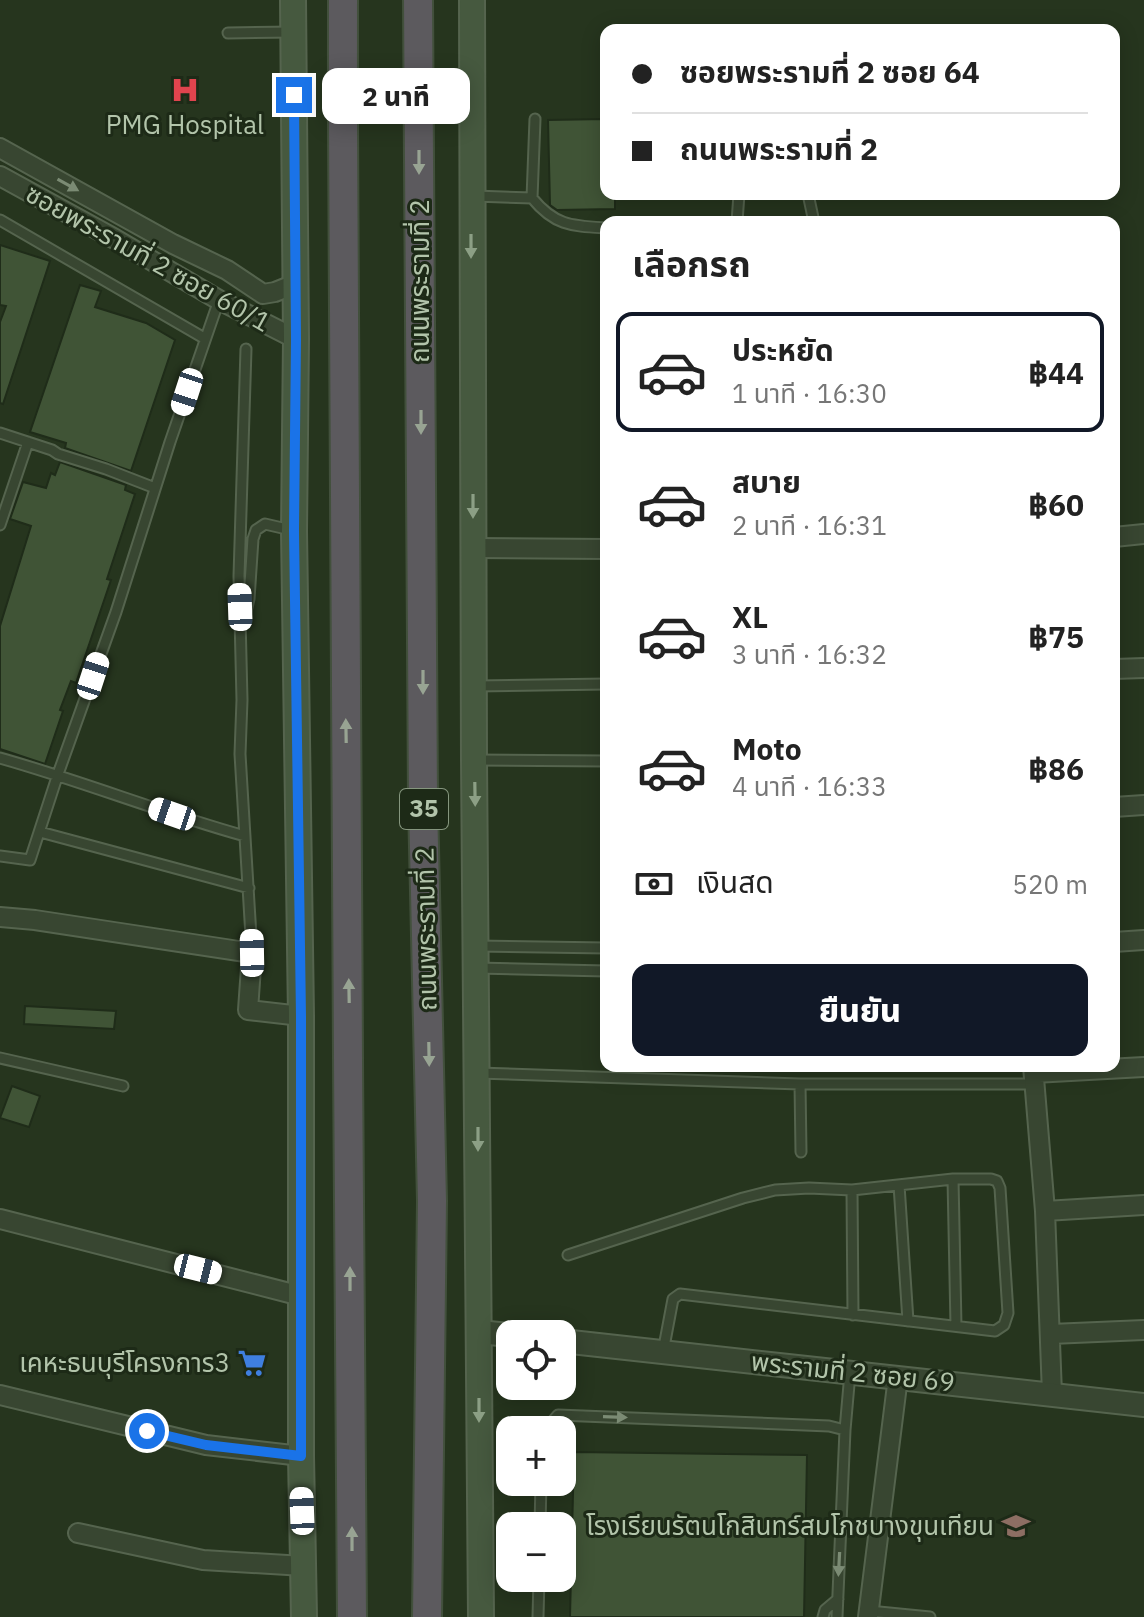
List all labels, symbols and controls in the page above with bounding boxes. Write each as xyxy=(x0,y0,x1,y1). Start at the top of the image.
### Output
text: ซอยพระรามที่ 2 ซอย 64 xyxy=(680,52,980,91)
callout: 2 นาที xyxy=(322,67,470,123)
hospital icon: PMG Hospital xyxy=(170,75,200,105)
route end xyxy=(276,77,312,113)
text: 2 นาที xyxy=(362,79,430,113)
place label: PMG Hospital xyxy=(106,107,264,141)
text: ถนนพระรามที่ 2 xyxy=(680,129,878,168)
one-way arrow xyxy=(413,150,425,175)
street label: ซอยพระรามที่ 2 ซอย 60/1 xyxy=(20,176,277,339)
one-way arrow xyxy=(57,178,79,192)
street label: ถนนพระรามที่ 2 xyxy=(402,199,436,363)
one-way arrow xyxy=(465,234,477,259)
text: เลือกรถ xyxy=(632,240,751,287)
text: ประหยัด xyxy=(732,330,834,369)
icon: car xyxy=(636,336,708,408)
text: ฿44 xyxy=(1028,353,1084,392)
car xyxy=(168,365,206,419)
text: 1 นาที · 16:30 xyxy=(732,376,887,410)
one-way arrow xyxy=(415,410,427,435)
text: สบาย xyxy=(732,462,801,501)
icon: car xyxy=(636,468,708,540)
text: ฿60 xyxy=(1028,485,1084,524)
one-way arrow xyxy=(467,494,479,519)
text: 2 นาที · 16:31 xyxy=(732,508,887,542)
car xyxy=(227,583,253,631)
text: XL xyxy=(732,597,768,636)
icon: car xyxy=(636,600,708,672)
text: ฿75 xyxy=(1028,617,1084,656)
text: 3 นาที · 16:32 xyxy=(732,637,887,671)
car xyxy=(74,649,112,703)
one-way arrow xyxy=(417,670,429,695)
one-way arrow xyxy=(340,718,352,743)
text: Moto xyxy=(732,729,802,768)
icon: car xyxy=(636,732,708,804)
text: ฿86 xyxy=(1028,749,1084,788)
text: 4 นาที · 16:33 xyxy=(732,769,887,803)
one-way arrow xyxy=(468,782,481,807)
road number: 35 xyxy=(400,789,448,829)
car xyxy=(145,795,199,833)
street label: ถนนพระรามที่ 2 xyxy=(407,847,443,1011)
icon: cash xyxy=(632,862,676,906)
text: เงินสด xyxy=(696,862,774,901)
text: 520 m xyxy=(1012,867,1088,901)
car xyxy=(240,929,264,977)
button: ยืนยัน xyxy=(632,964,1088,1056)
one-way arrow xyxy=(342,978,355,1003)
one-way arrow xyxy=(422,1042,435,1067)
one-way arrow xyxy=(472,1127,484,1152)
car xyxy=(172,1252,224,1286)
one-way arrow xyxy=(344,1266,356,1291)
map controls xyxy=(496,1320,576,1592)
button: locate xyxy=(496,1320,576,1400)
street label: พระรามที่ 2 ซอย 69 xyxy=(750,1343,957,1399)
place label: เคหะธนบุรีโครงการ3 xyxy=(19,1345,230,1379)
supermarket icon: เคหะธนบุรีโครงการ3 xyxy=(237,1348,267,1378)
one-way arrow xyxy=(473,1398,486,1423)
one-way arrow xyxy=(603,1411,628,1424)
route start xyxy=(129,1413,165,1449)
button: + xyxy=(496,1416,576,1496)
car xyxy=(289,1487,315,1535)
place label: โรงเรียนรัตนโกสินทร์สมโภชบางขุนเทียน xyxy=(586,1508,994,1542)
school or university icon: โรงเรียนรัตนโกสินทร์สมโภชบางขุนเทียน xyxy=(1001,1511,1031,1541)
button: − xyxy=(496,1512,576,1592)
one-way arrow xyxy=(346,1526,358,1551)
one-way arrow xyxy=(833,1552,846,1577)

